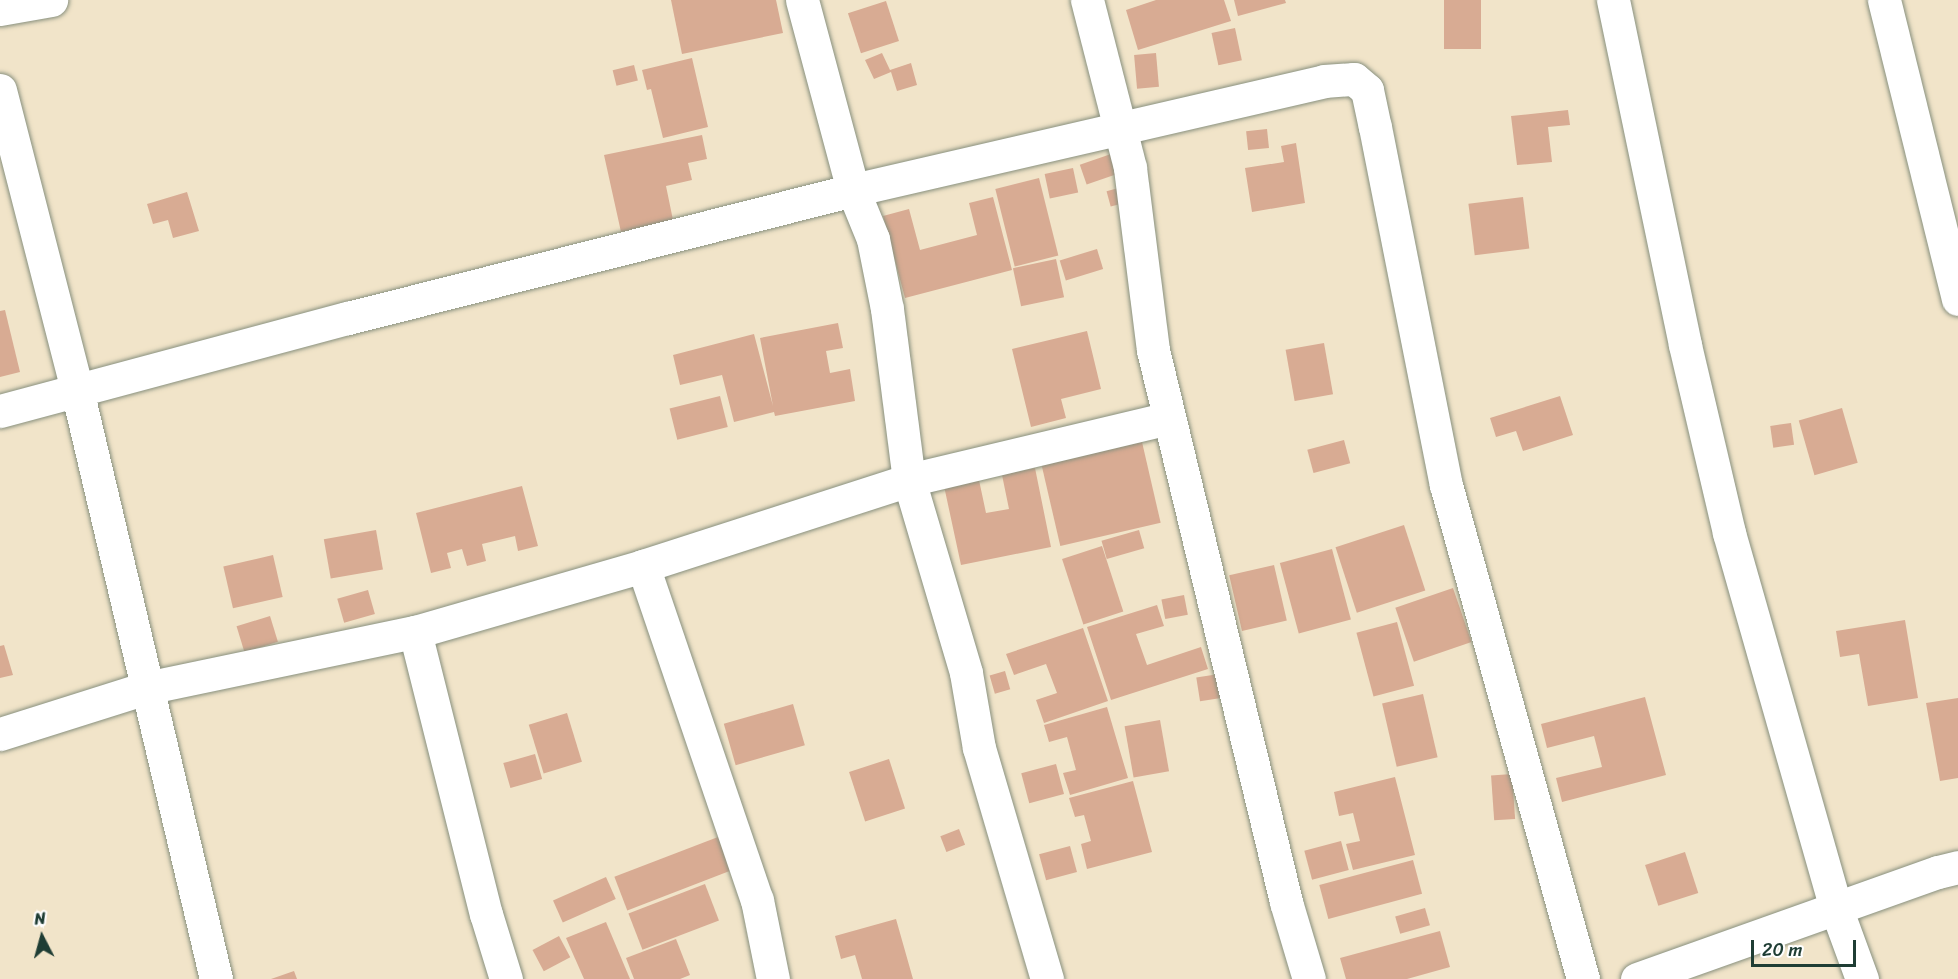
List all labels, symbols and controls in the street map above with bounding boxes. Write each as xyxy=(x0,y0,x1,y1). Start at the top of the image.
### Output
text: N xyxy=(33,904,47,934)
north arrow xyxy=(12,907,72,967)
scale bar xyxy=(1754,928,1859,966)
text: 20 m xyxy=(1762,934,1802,966)

